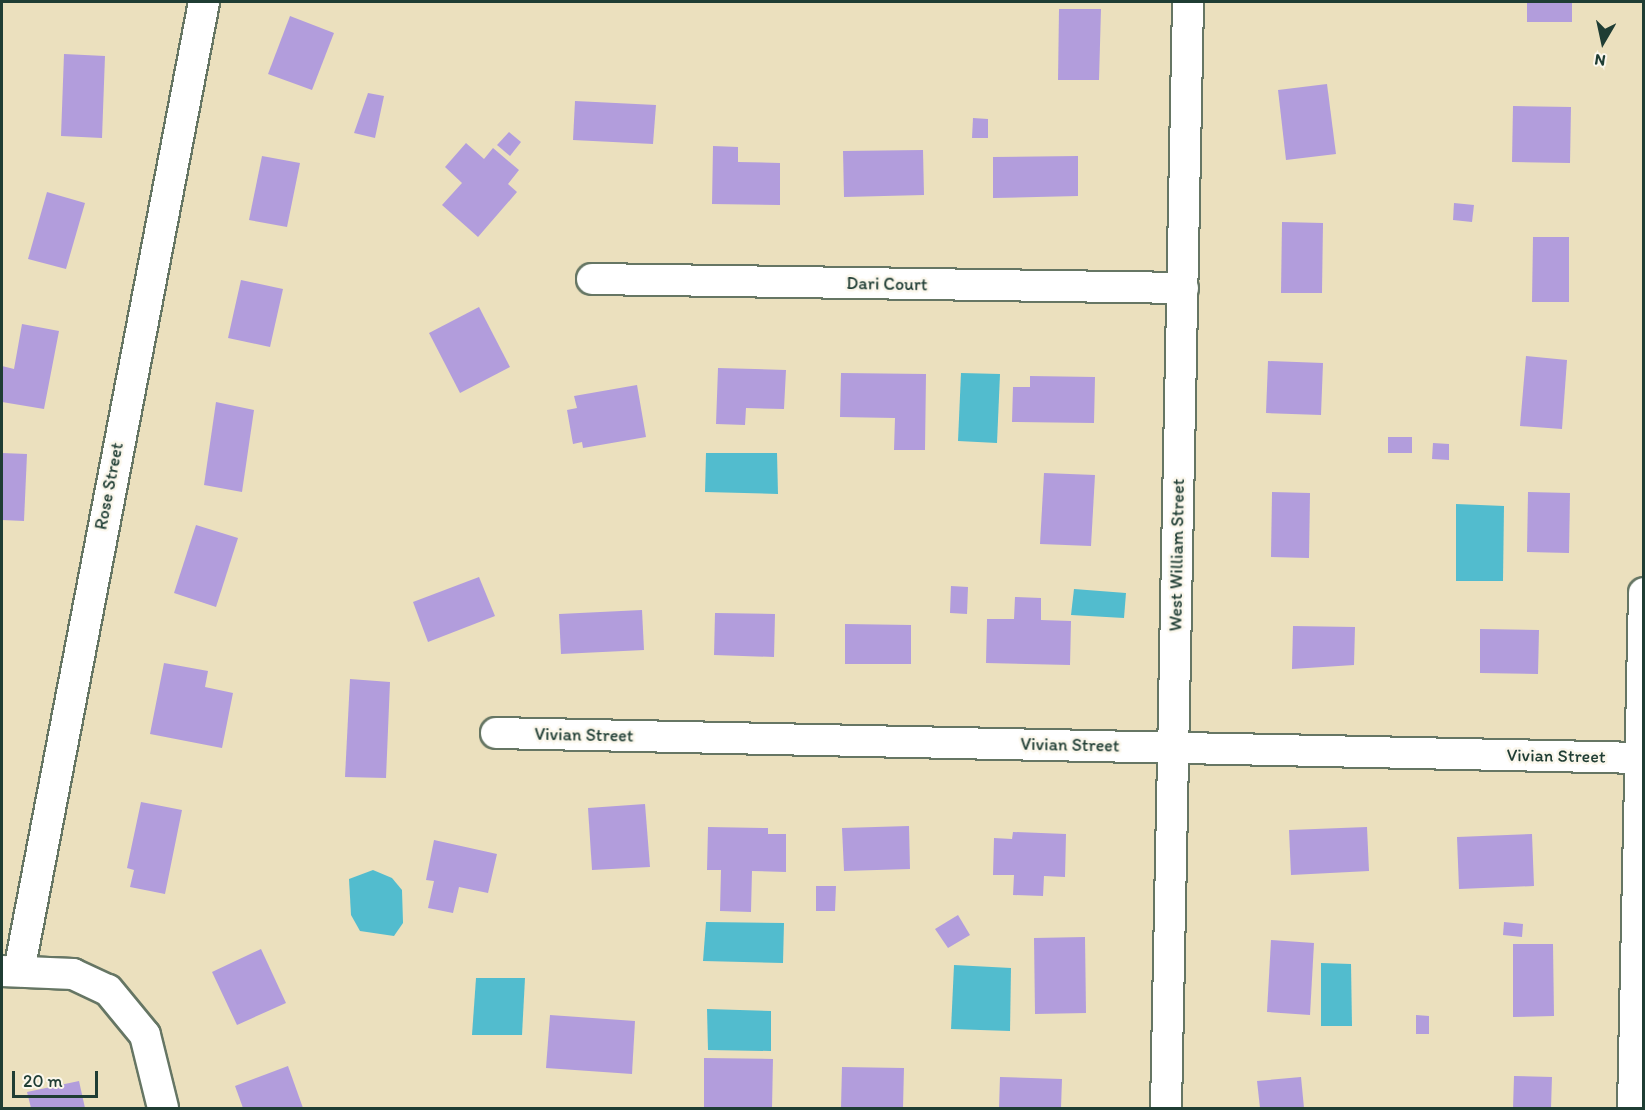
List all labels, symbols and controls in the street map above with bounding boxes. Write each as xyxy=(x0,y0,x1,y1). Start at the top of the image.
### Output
north arrow xyxy=(1573,12,1633,72)
text: N xyxy=(1593,50,1607,71)
street label: Dari Court xyxy=(846,272,928,296)
street label: Rose Street xyxy=(90,441,128,531)
street label: West William Street xyxy=(1165,478,1189,632)
street label: Vivian Street xyxy=(534,723,634,747)
street label: Vivian Street xyxy=(1020,733,1120,757)
street label: Vivian Street xyxy=(1506,744,1606,768)
scale bar xyxy=(15,1059,100,1097)
text: 20 m xyxy=(23,1070,63,1092)

